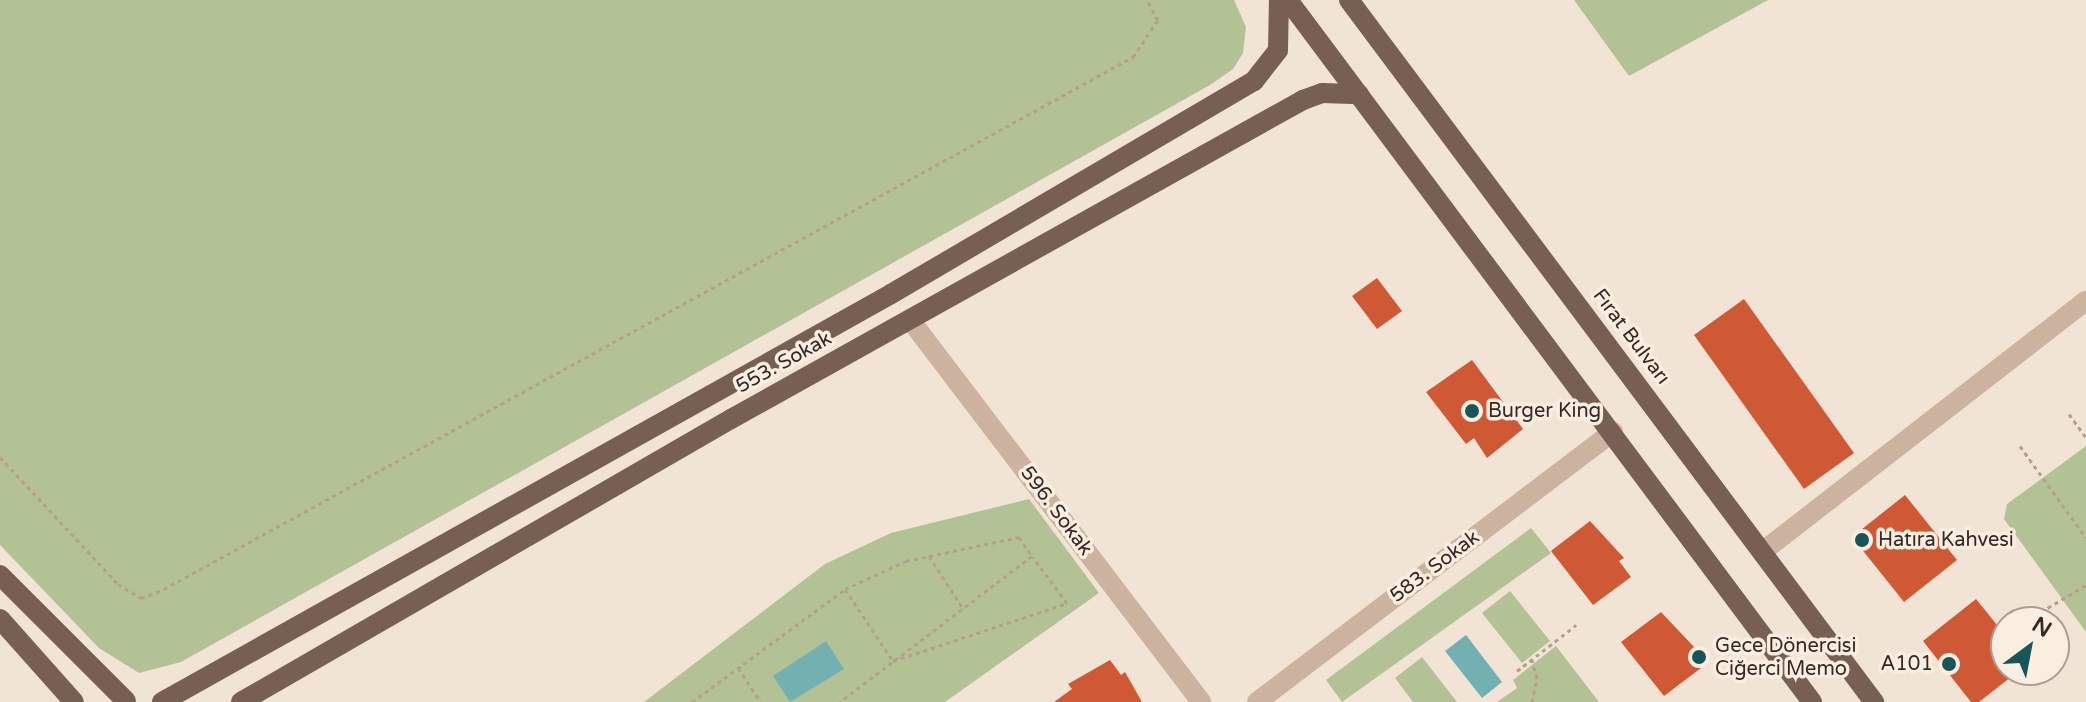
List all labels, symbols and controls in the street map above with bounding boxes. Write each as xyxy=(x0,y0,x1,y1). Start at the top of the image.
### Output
street label: Fırat Bulvarı xyxy=(1587,285,1675,389)
street label: 553. Sokak xyxy=(732,327,836,399)
place label: Burger King xyxy=(1488,399,1601,423)
marker: Burger King xyxy=(1463,402,1481,420)
street label: 596. Sokak xyxy=(1015,462,1097,560)
street label: 583. Sokak xyxy=(1386,526,1484,608)
place label: Hatıra Kahvesi xyxy=(1878,528,2014,552)
marker: Hatıra Kahvesi xyxy=(1853,531,1871,549)
north arrow xyxy=(1990,606,2070,686)
text: N xyxy=(2027,612,2056,643)
place label: Gece Dönercisi Ciğerci Memo xyxy=(1715,634,1856,681)
marker: Gece Dönercisi Ciğerci Memo xyxy=(1690,648,1708,666)
place label: A101 xyxy=(1880,652,1933,676)
marker: A101 xyxy=(1940,655,1958,673)

